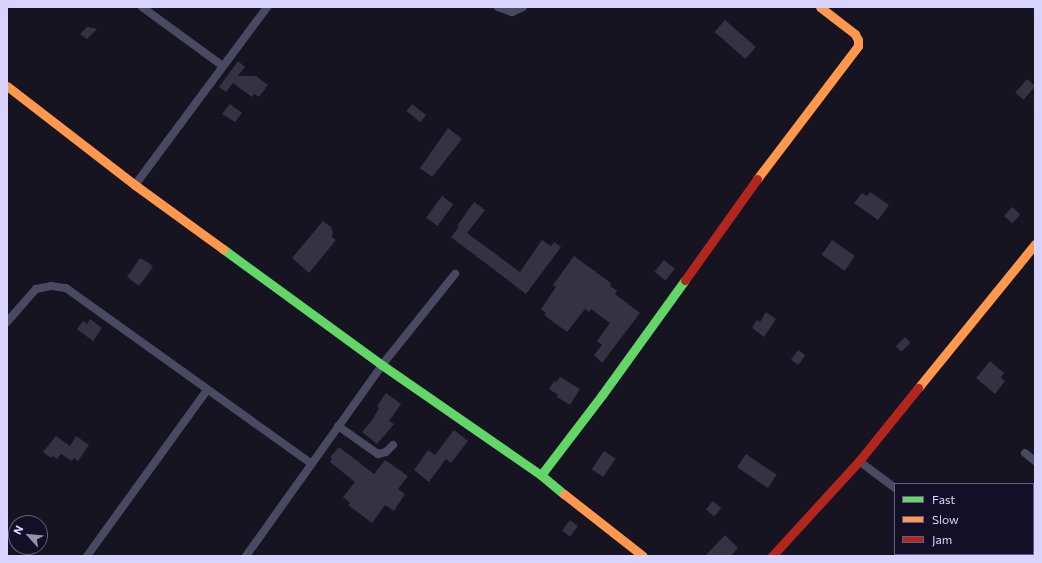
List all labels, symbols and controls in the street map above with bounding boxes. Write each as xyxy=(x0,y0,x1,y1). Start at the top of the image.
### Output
legend xyxy=(894,483,1034,555)
text: Fast xyxy=(932,492,955,506)
text: Slow xyxy=(932,512,959,526)
north arrow xyxy=(8,515,48,555)
text: N xyxy=(10,523,25,536)
text: Jam xyxy=(932,532,952,546)

